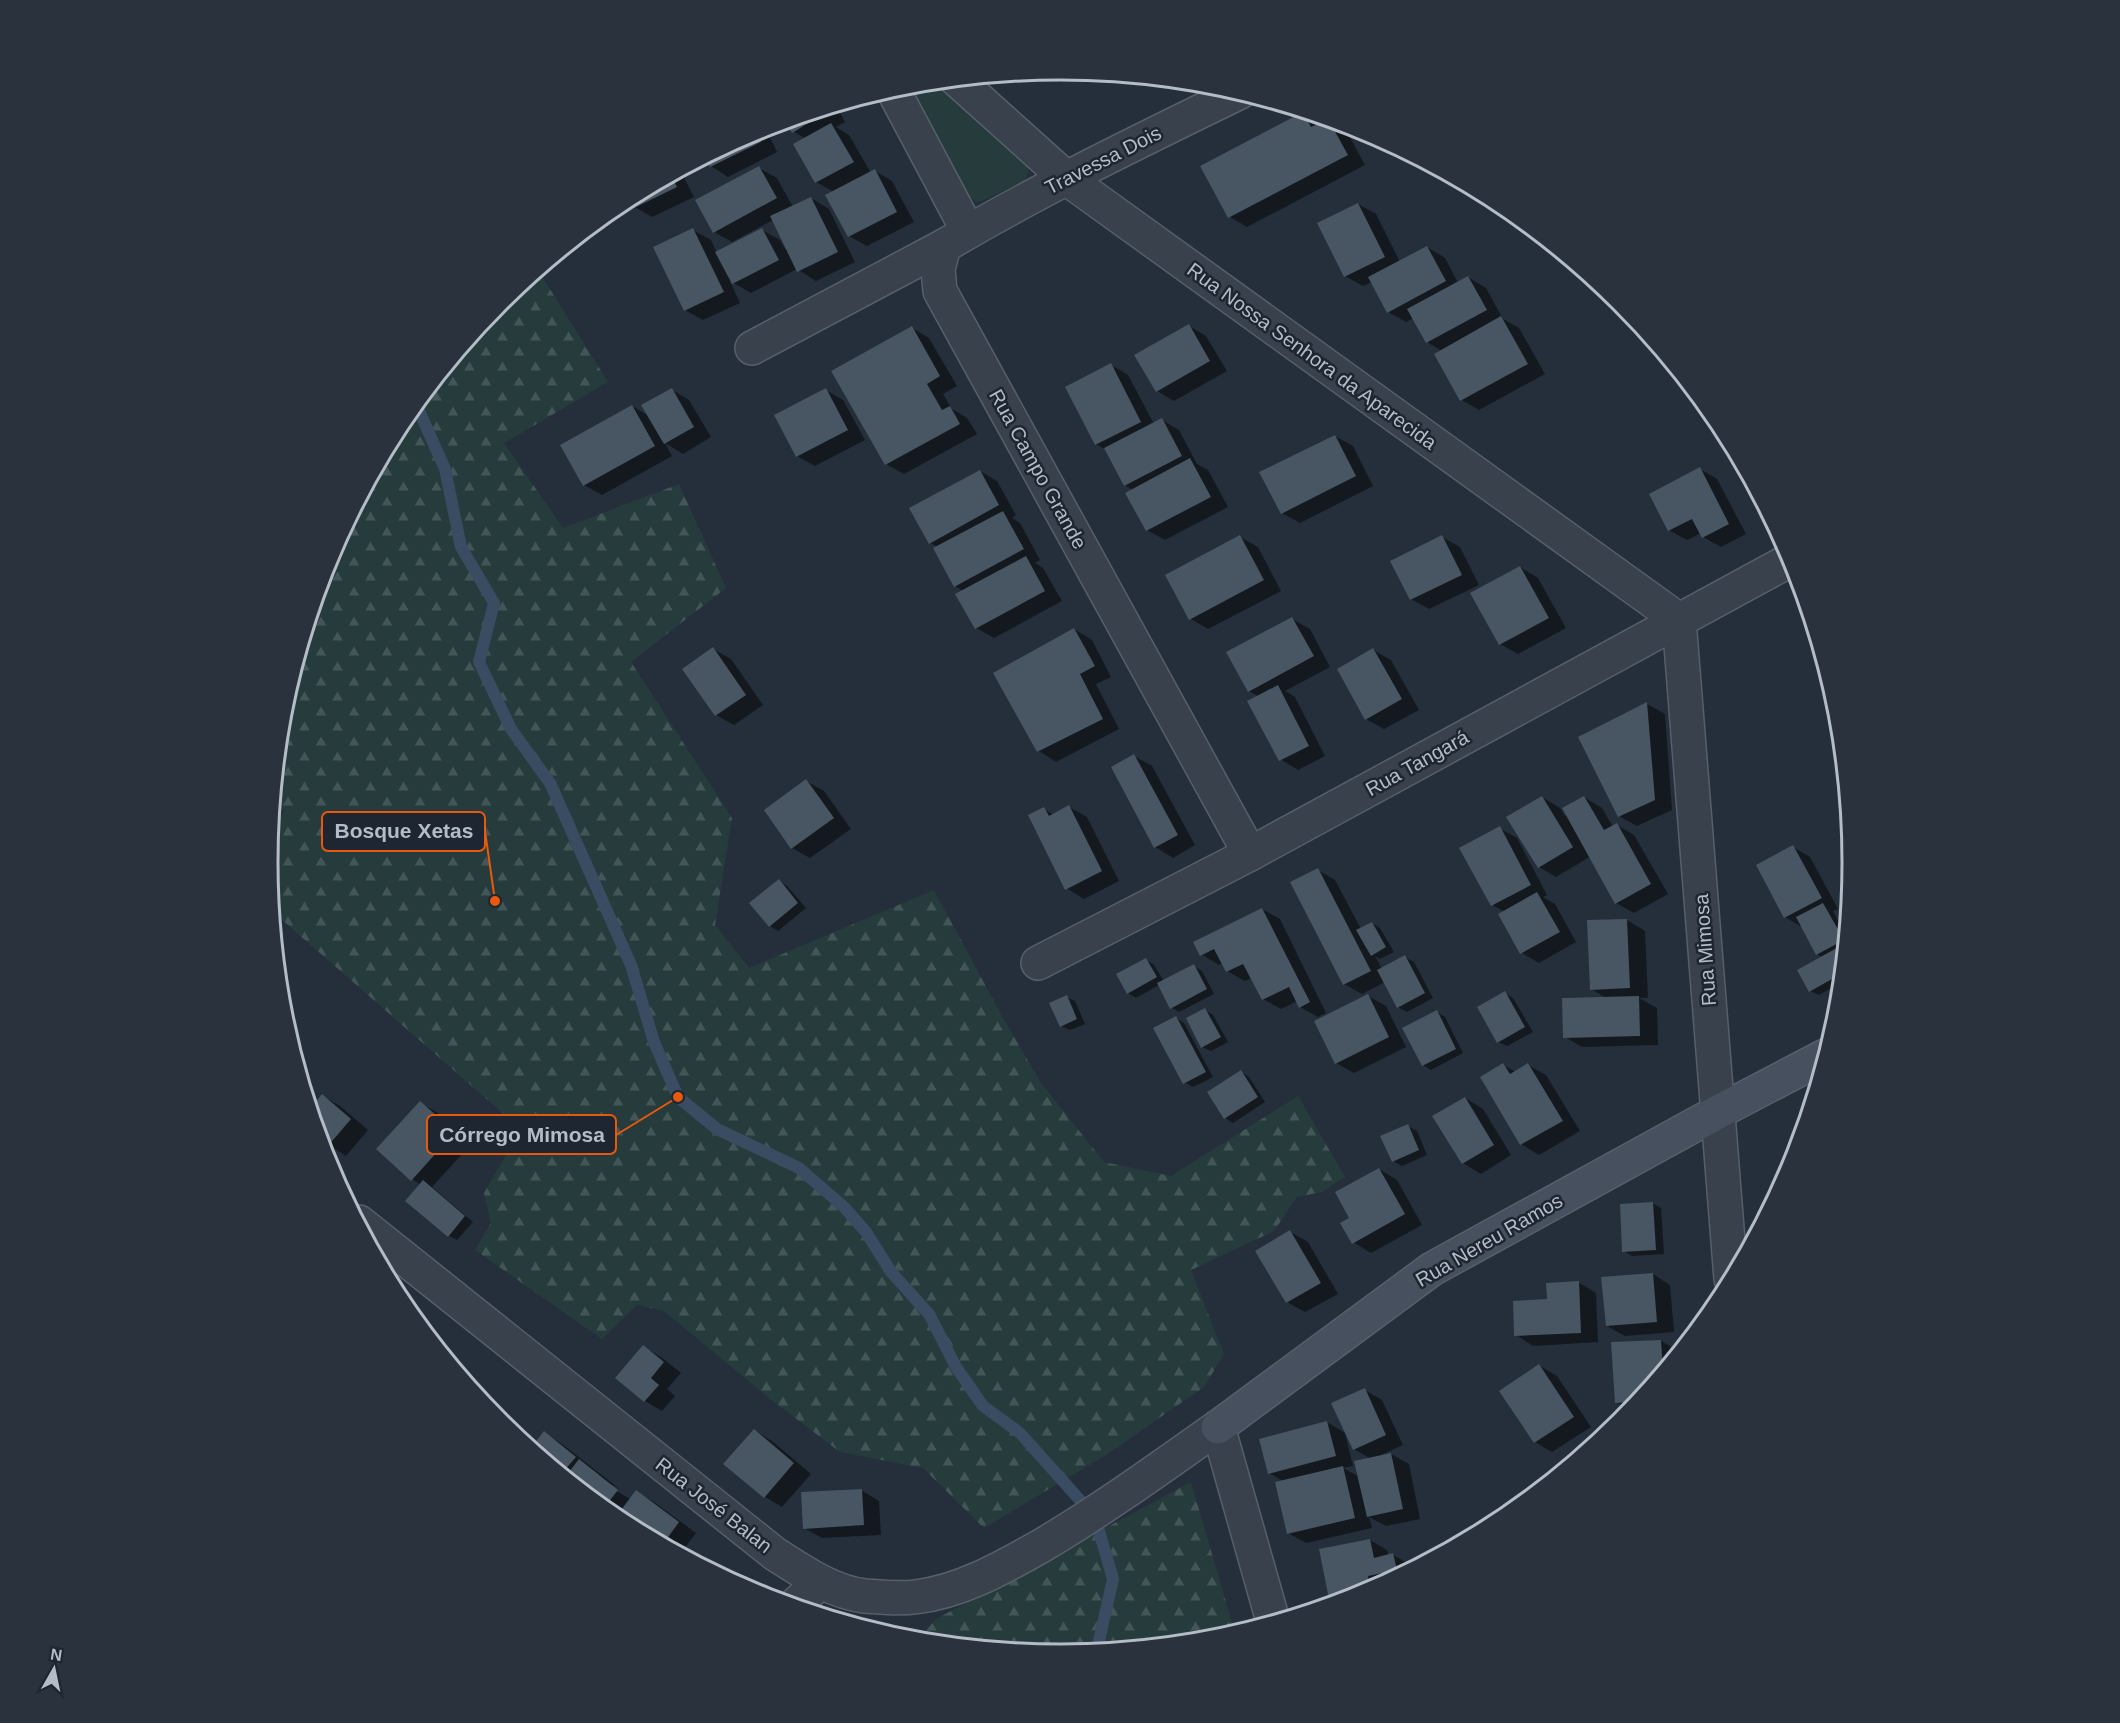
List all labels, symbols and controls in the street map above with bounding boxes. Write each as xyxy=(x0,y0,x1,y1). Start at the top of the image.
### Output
street label: Travessa Dois xyxy=(1041,121,1165,199)
street label: Rua Nossa Senhora da Aparecida xyxy=(1183,258,1442,454)
street label: Rua Campo Grande xyxy=(985,385,1091,553)
street label: Rua Tangará xyxy=(1362,725,1473,800)
callout: Bosque Xetas xyxy=(322,812,485,851)
text: Bosque Xetas xyxy=(335,819,473,842)
street label: Rua Mimosa xyxy=(1690,892,1720,1007)
callout: Córrego Mimosa xyxy=(427,1115,616,1154)
text: Córrego Mimosa xyxy=(439,1123,605,1146)
street label: Rua Nereu Ramos xyxy=(1412,1189,1566,1291)
street label: Rua José Balan xyxy=(652,1453,776,1557)
north arrow xyxy=(24,1639,84,1699)
text: N xyxy=(49,1645,63,1664)

